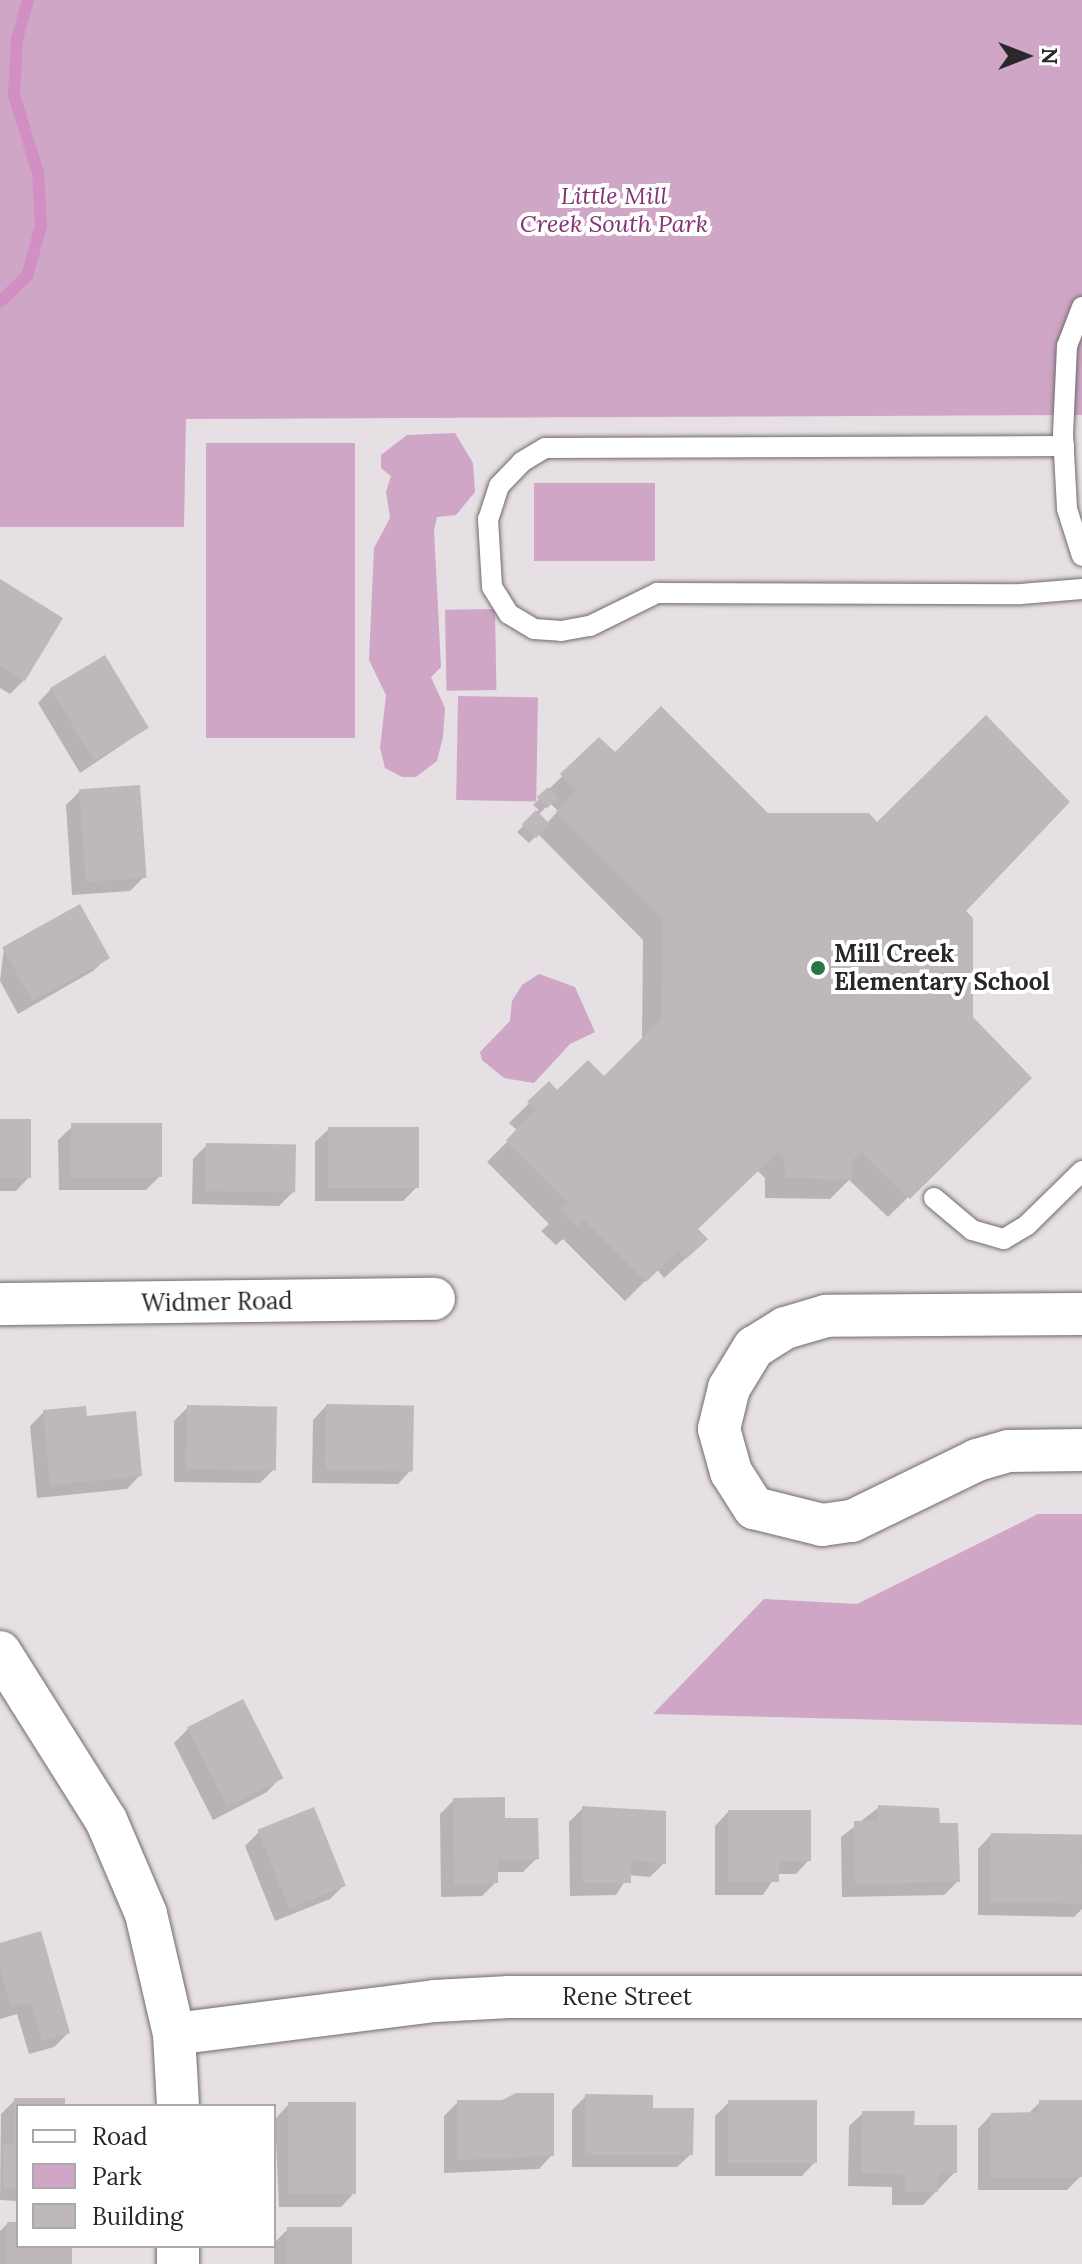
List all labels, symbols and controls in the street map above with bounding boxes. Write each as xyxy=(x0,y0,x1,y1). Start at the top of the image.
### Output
north arrow xyxy=(986,16,1066,96)
text: N xyxy=(1036,47,1064,65)
park label: Little Mill Creek South Park xyxy=(520,182,708,238)
place label: Mill Creek Elementary School xyxy=(834,940,1050,996)
marker: Mill Creek Elementary School xyxy=(809,959,827,977)
street label: Widmer Road xyxy=(141,1286,293,1318)
street label: Rene Street xyxy=(562,1983,692,2011)
legend xyxy=(16,2104,276,2248)
text: Road xyxy=(92,2121,148,2152)
text: Park xyxy=(92,2161,142,2192)
text: Building xyxy=(92,2201,183,2232)

